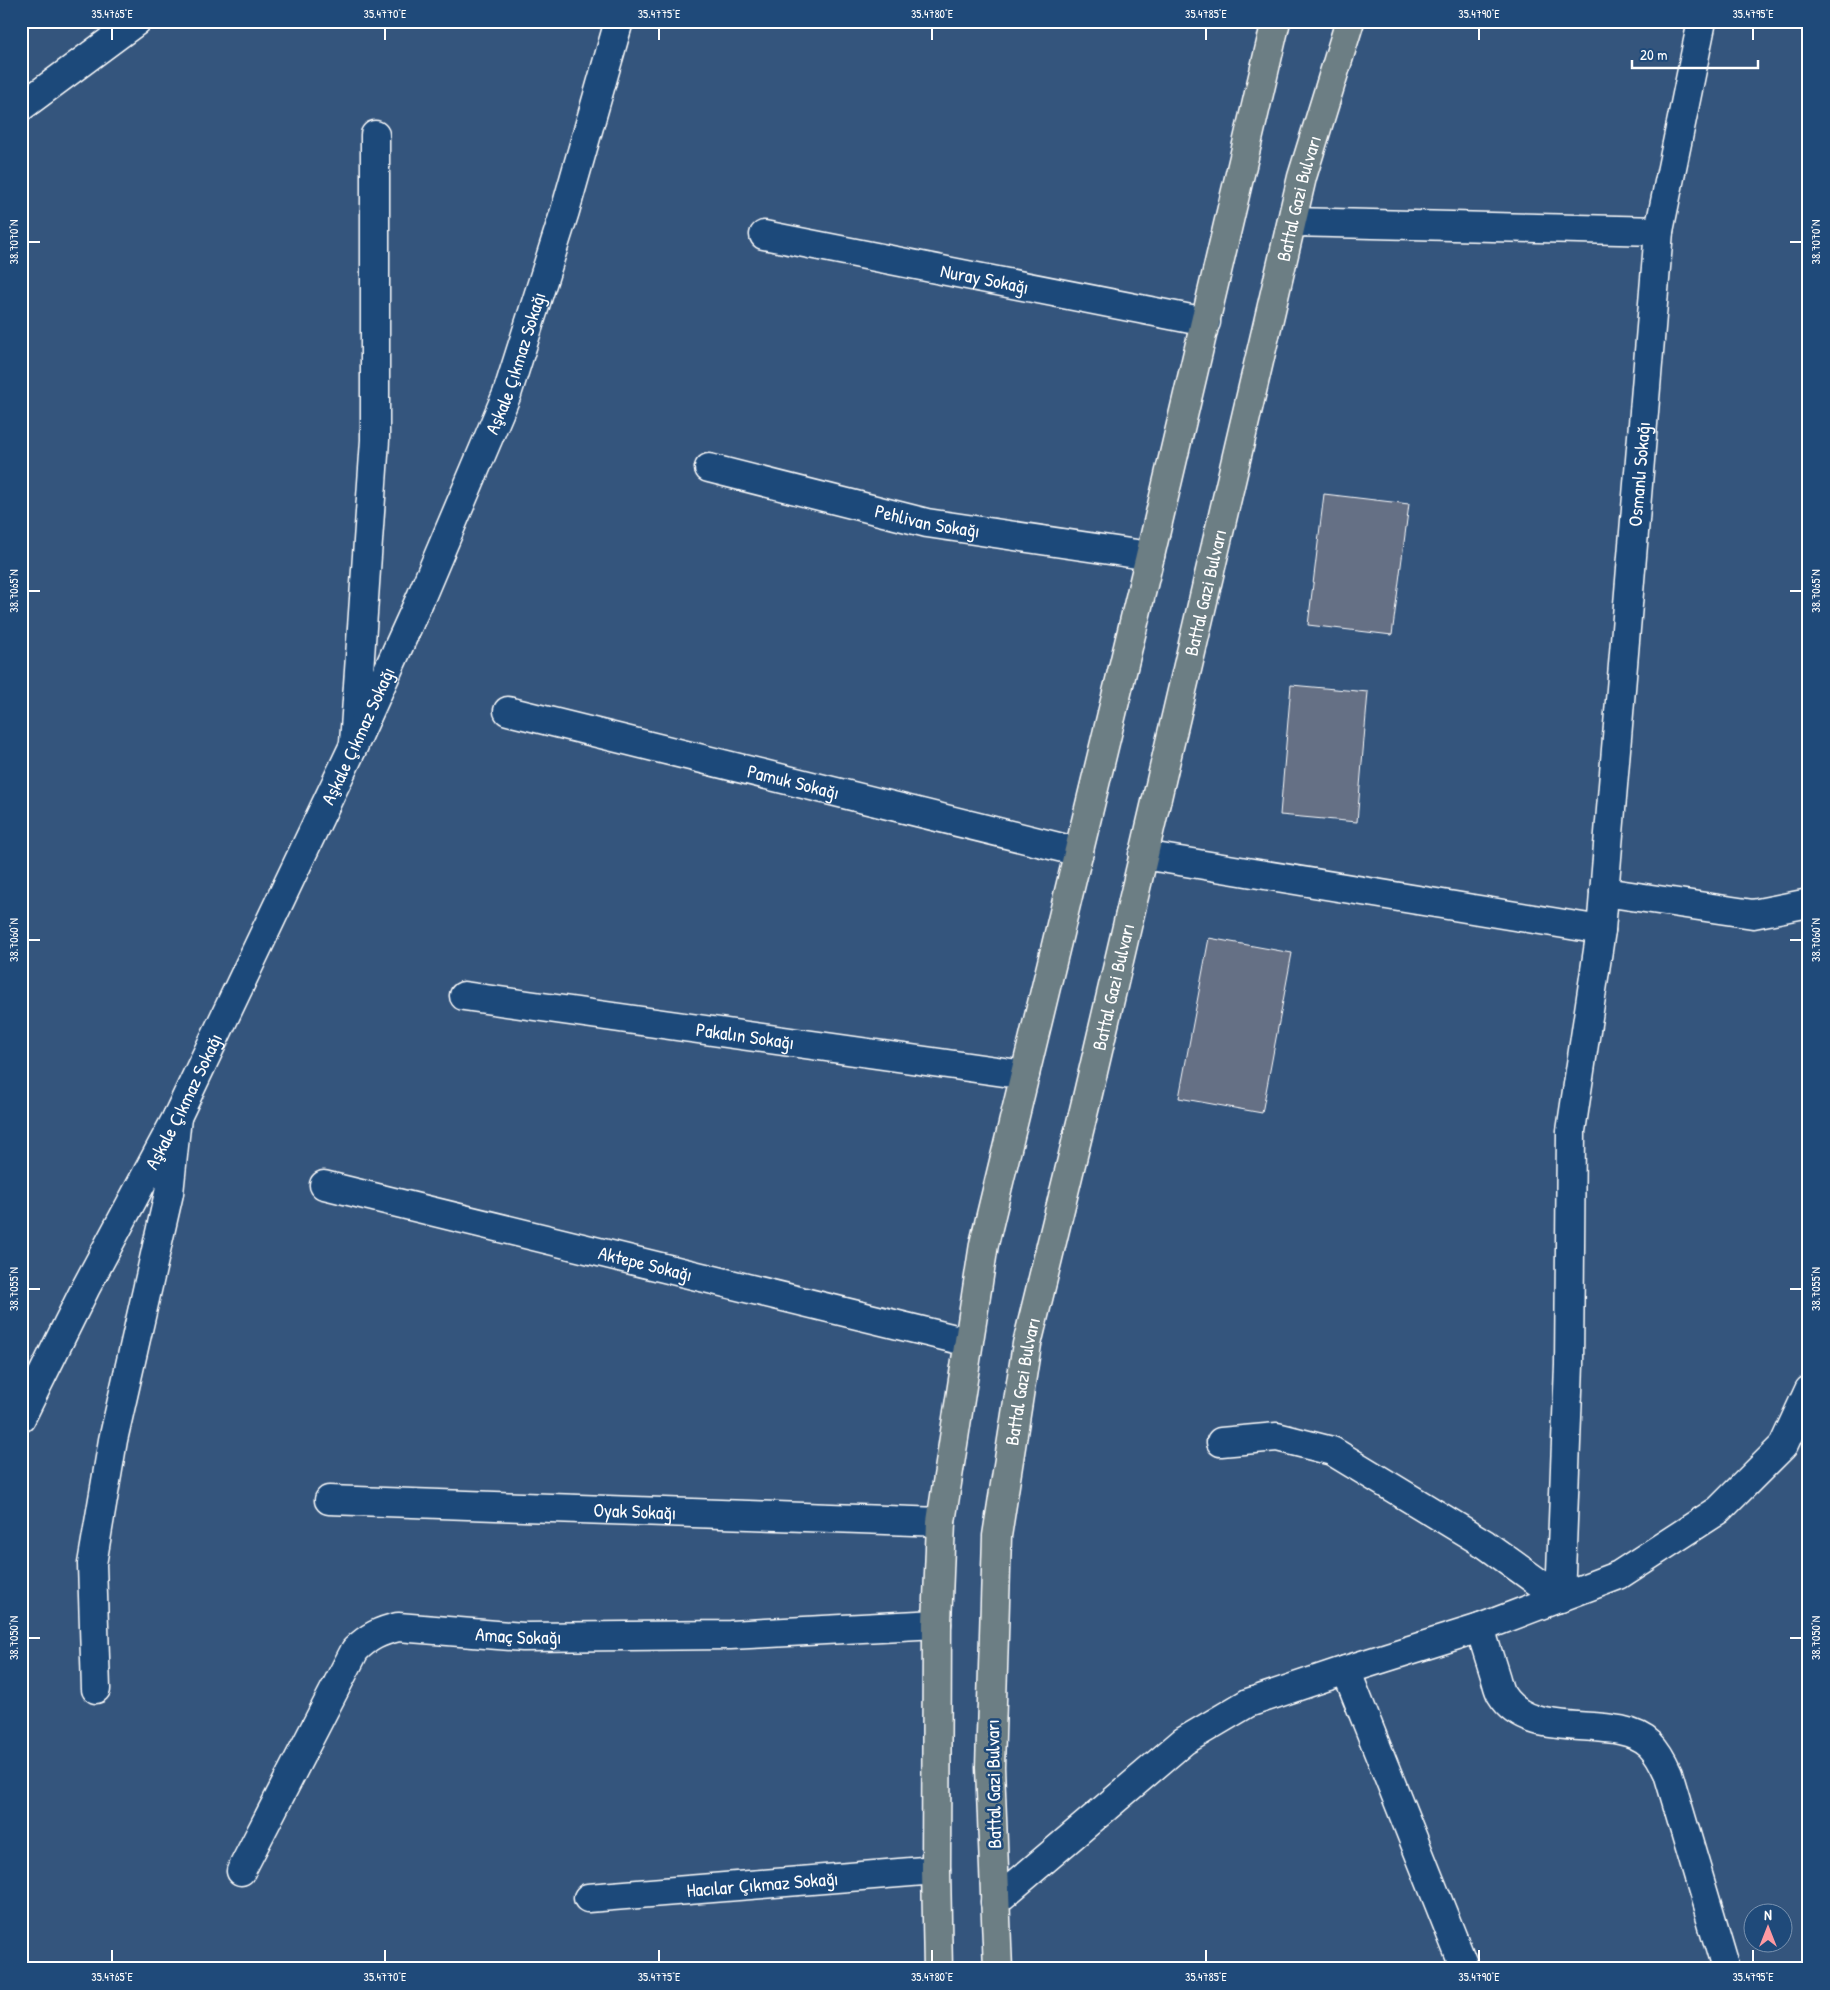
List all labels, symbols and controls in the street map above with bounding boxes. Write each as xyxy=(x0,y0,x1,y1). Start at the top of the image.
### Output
text: 35.4765°E xyxy=(91,5,133,22)
text: 35.4770°E xyxy=(364,5,407,22)
text: 35.4775°E xyxy=(638,5,681,22)
text: 35.4780°E xyxy=(911,5,954,22)
text: 35.4785°E xyxy=(1185,5,1228,22)
text: 35.4790°E xyxy=(1458,5,1500,22)
text: 35.4795°E xyxy=(1732,5,1774,22)
scale bar xyxy=(1632,38,1759,70)
text: 20 m xyxy=(1640,44,1667,65)
street label: Battal Gazi Bulvarı xyxy=(1270,132,1327,264)
text: 38.7070°N xyxy=(5,220,22,264)
text: 38.7070°N xyxy=(1807,220,1824,264)
street label: Nuray Sokağı xyxy=(938,257,1031,300)
street label: Aşkale Çıkmaz Sokağı xyxy=(478,289,552,438)
street label: Osmanlı Sokağı xyxy=(1622,421,1656,527)
street label: Pehlivan Sokağı xyxy=(872,497,982,544)
street label: Battal Gazi Bulvarı xyxy=(1178,526,1232,658)
text: 38.7065°N xyxy=(5,569,22,613)
text: 38.7065°N xyxy=(1807,569,1824,613)
street label: Aşkale Çıkmaz Sokağı xyxy=(315,663,401,809)
street label: Pamuk Sokağı xyxy=(745,758,842,805)
text: 38.7060°N xyxy=(5,918,22,962)
text: 38.7060°N xyxy=(1807,918,1824,962)
street label: Battal Gazi Bulvarı xyxy=(1086,921,1140,1053)
street label: Pakalın Sokağı xyxy=(695,1016,796,1055)
street label: Aşkale Çıkmaz Sokağı xyxy=(138,1029,228,1174)
street label: Aktepe Sokağı xyxy=(596,1239,695,1287)
text: 38.7055°N xyxy=(5,1267,22,1311)
text: 38.7055°N xyxy=(1807,1267,1824,1311)
street label: Battal Gazi Bulvarı xyxy=(998,1315,1046,1447)
street label: Oyak Sokağı xyxy=(593,1497,677,1525)
text: 38.7050°N xyxy=(5,1616,22,1660)
text: 38.7050°N xyxy=(1807,1616,1824,1660)
street label: Amaç Sokağı xyxy=(475,1620,561,1650)
street label: Battal Gazi Bulvarı xyxy=(979,1719,1007,1849)
street label: Hacılar Çıkmaz Sokağı xyxy=(686,1865,839,1903)
north arrow xyxy=(1742,1902,1792,1952)
text: N xyxy=(1764,1905,1772,1924)
text: 35.4765°E xyxy=(91,1968,133,1985)
text: 35.4770°E xyxy=(364,1968,407,1985)
text: 35.4775°E xyxy=(638,1968,681,1985)
text: 35.4780°E xyxy=(911,1968,954,1985)
text: 35.4785°E xyxy=(1185,1968,1228,1985)
text: 35.4790°E xyxy=(1458,1968,1500,1985)
text: 35.4795°E xyxy=(1732,1968,1774,1985)

